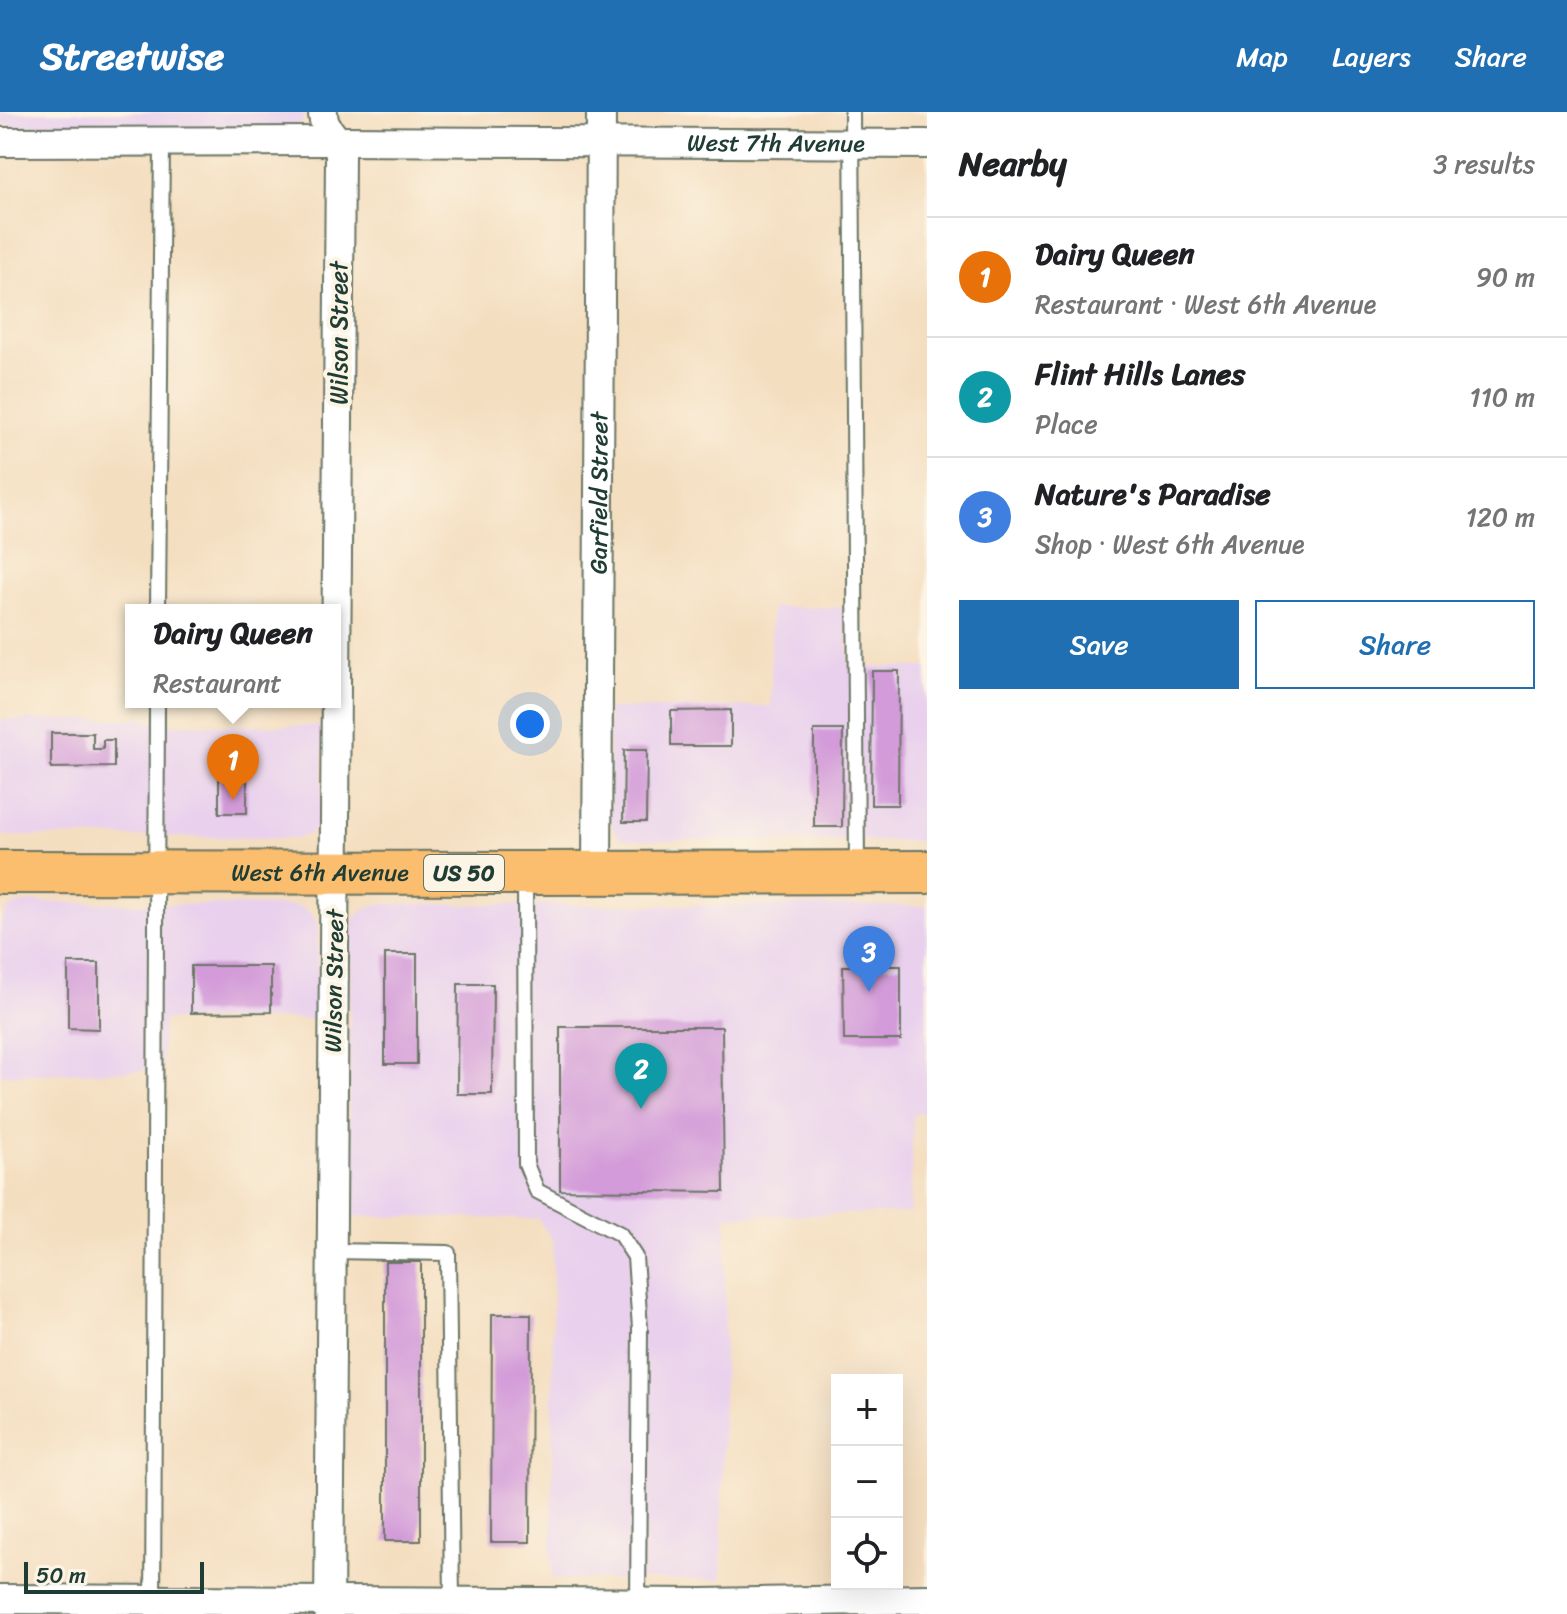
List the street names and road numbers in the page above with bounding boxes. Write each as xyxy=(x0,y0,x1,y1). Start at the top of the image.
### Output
street label: West 7th Avenue xyxy=(687,122,865,165)
street label: Wilson Street xyxy=(318,260,360,405)
street label: Garfield Street xyxy=(578,410,620,574)
street label: West 6th Avenue xyxy=(231,851,409,894)
road number: US 50 xyxy=(424,855,504,891)
street label: Wilson Street xyxy=(312,908,356,1053)

